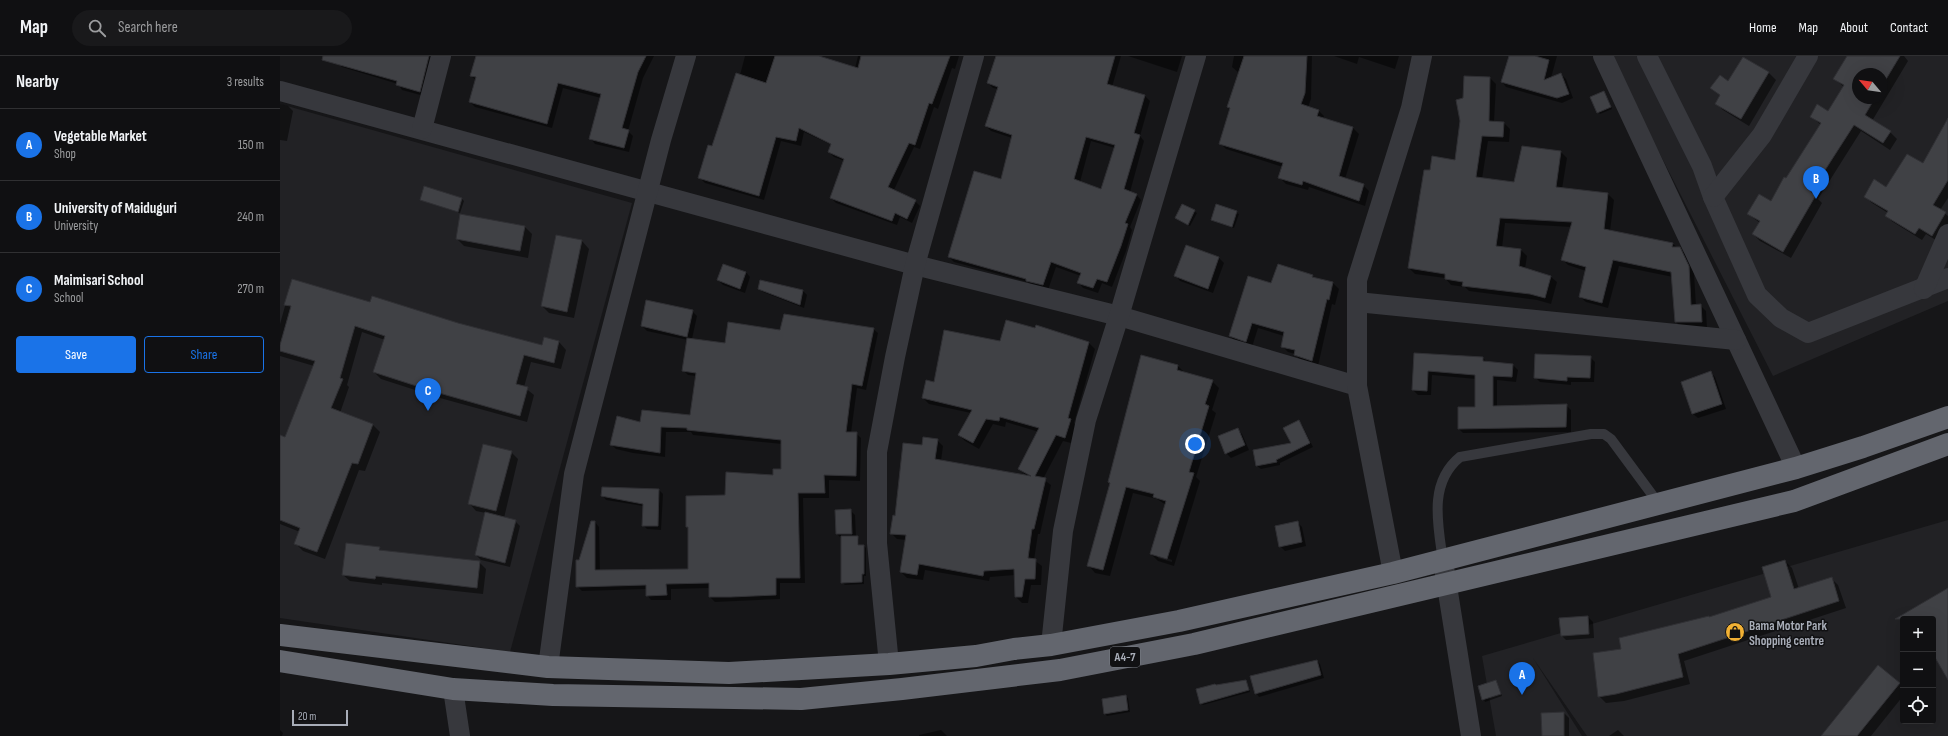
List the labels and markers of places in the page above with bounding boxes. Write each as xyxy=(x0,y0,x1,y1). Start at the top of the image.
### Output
pin: B xyxy=(1803,166,1829,199)
pin: C xyxy=(415,378,441,411)
place label: Bama Motor Park Shopping centre xyxy=(1749,618,1827,649)
shop icon: Bama Motor Park Shopping centre xyxy=(1724,621,1746,643)
pin: A xyxy=(1509,662,1535,695)

